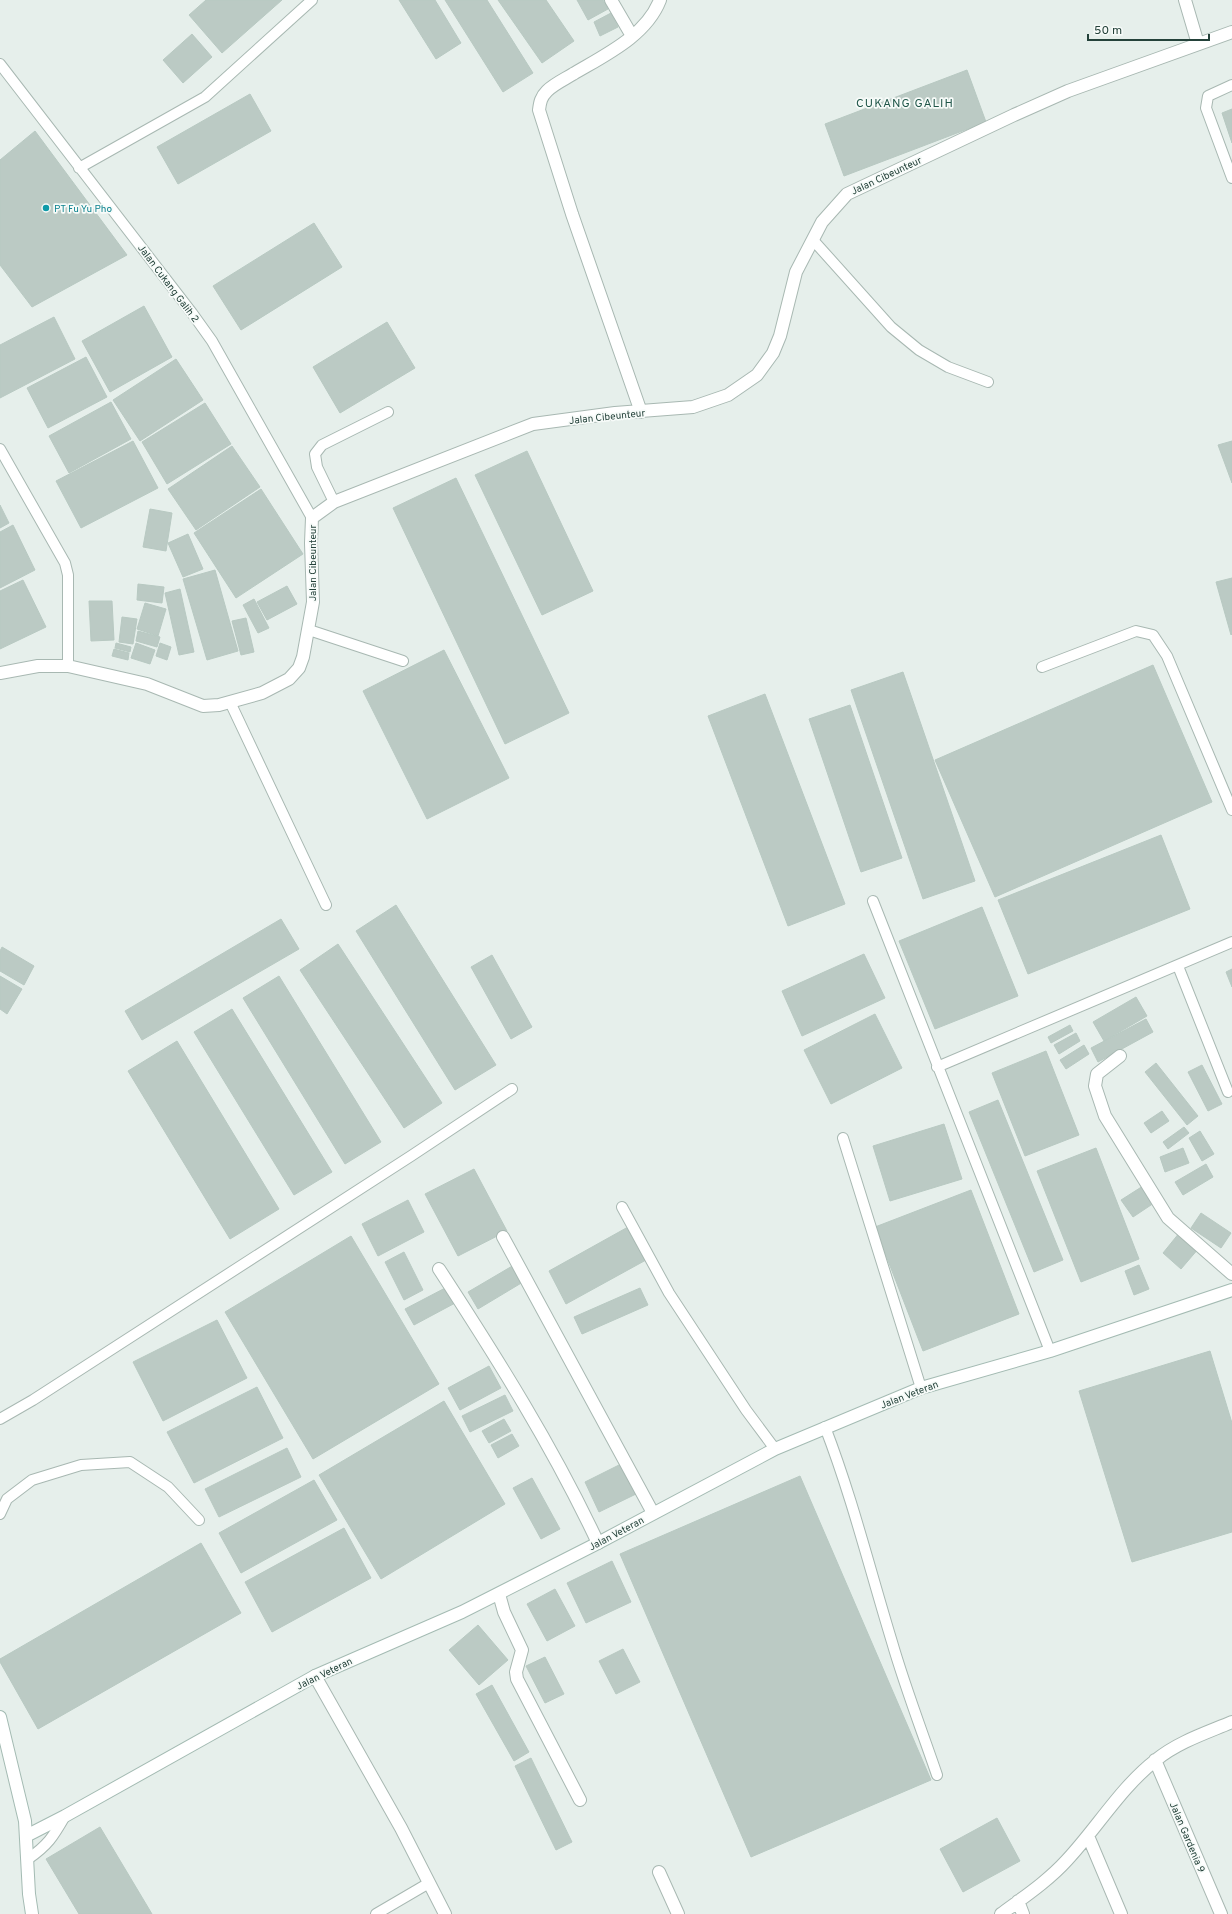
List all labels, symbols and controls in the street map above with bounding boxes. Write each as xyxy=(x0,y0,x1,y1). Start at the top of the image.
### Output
scale bar xyxy=(1088,16,1209,42)
text: 50 m xyxy=(1094,23,1122,39)
district label: CUKANG GALIH xyxy=(856,96,954,112)
street label: Jalan Cibeunteur xyxy=(849,154,924,198)
marker: PT Fu Yu Pho xyxy=(41,203,51,213)
place label: PT Fu Yu Pho xyxy=(54,203,113,216)
street label: Jalan Cukang Galih 2 xyxy=(134,242,201,326)
street label: Jalan Cibeunteur xyxy=(568,407,646,428)
street label: Jalan Cibeunteur xyxy=(307,525,320,601)
street label: Jalan Veteran xyxy=(879,1378,940,1412)
street label: Jalan Veteran xyxy=(587,1514,647,1554)
street label: Jalan Veteran xyxy=(294,1655,355,1694)
street label: Jalan Gardenia 9 xyxy=(1166,1800,1207,1875)

